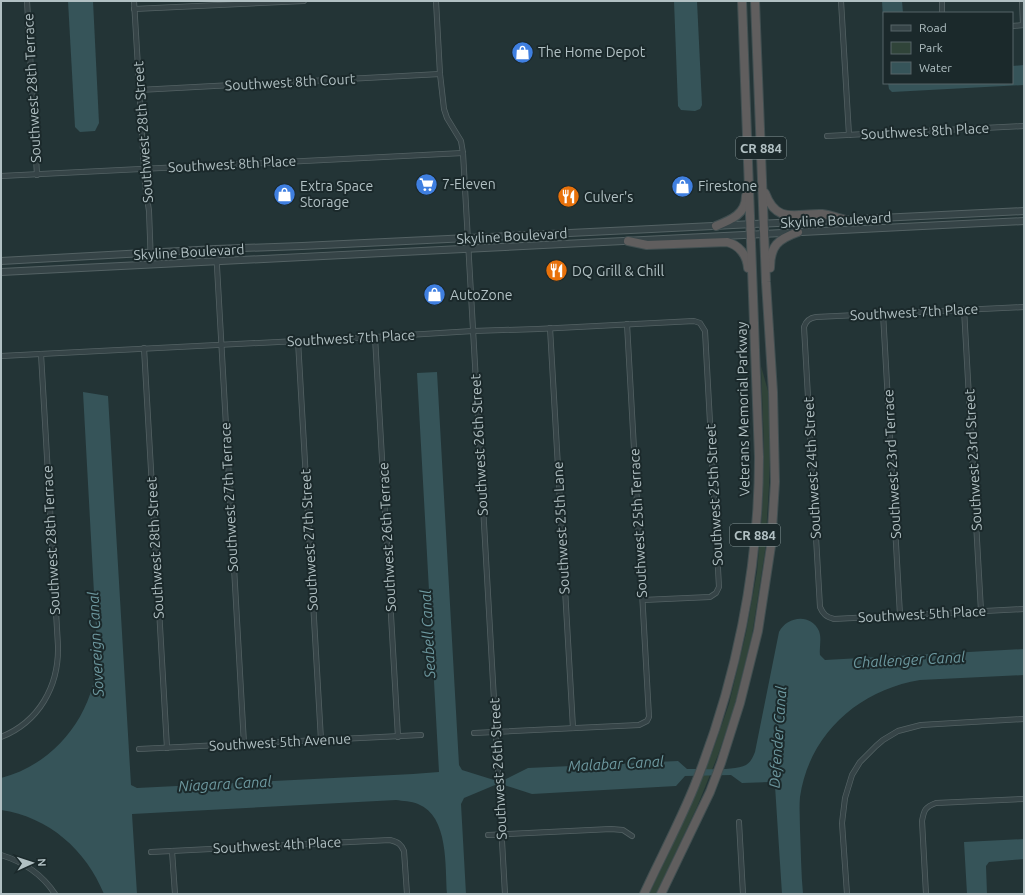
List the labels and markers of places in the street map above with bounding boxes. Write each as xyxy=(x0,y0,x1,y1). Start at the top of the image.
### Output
shop icon: The Home Depot xyxy=(510,39,536,65)
place label: The Home Depot xyxy=(538,44,646,60)
supermarket icon: 7-Eleven xyxy=(413,171,439,197)
shop icon: Firestone xyxy=(670,173,696,199)
place label: 7-Eleven xyxy=(442,176,496,192)
place label: Extra Space Storage xyxy=(300,178,373,210)
place label: Firestone xyxy=(698,178,757,194)
shop icon: Extra Space Storage xyxy=(271,181,297,207)
restaurant icon: Culver's xyxy=(555,184,581,210)
place label: Culver's xyxy=(584,189,633,205)
restaurant icon: DQ Grill & Chill xyxy=(544,258,570,284)
place label: DQ Grill & Chill xyxy=(572,263,664,279)
shop icon: AutoZone xyxy=(422,282,448,308)
place label: AutoZone xyxy=(450,287,512,303)

